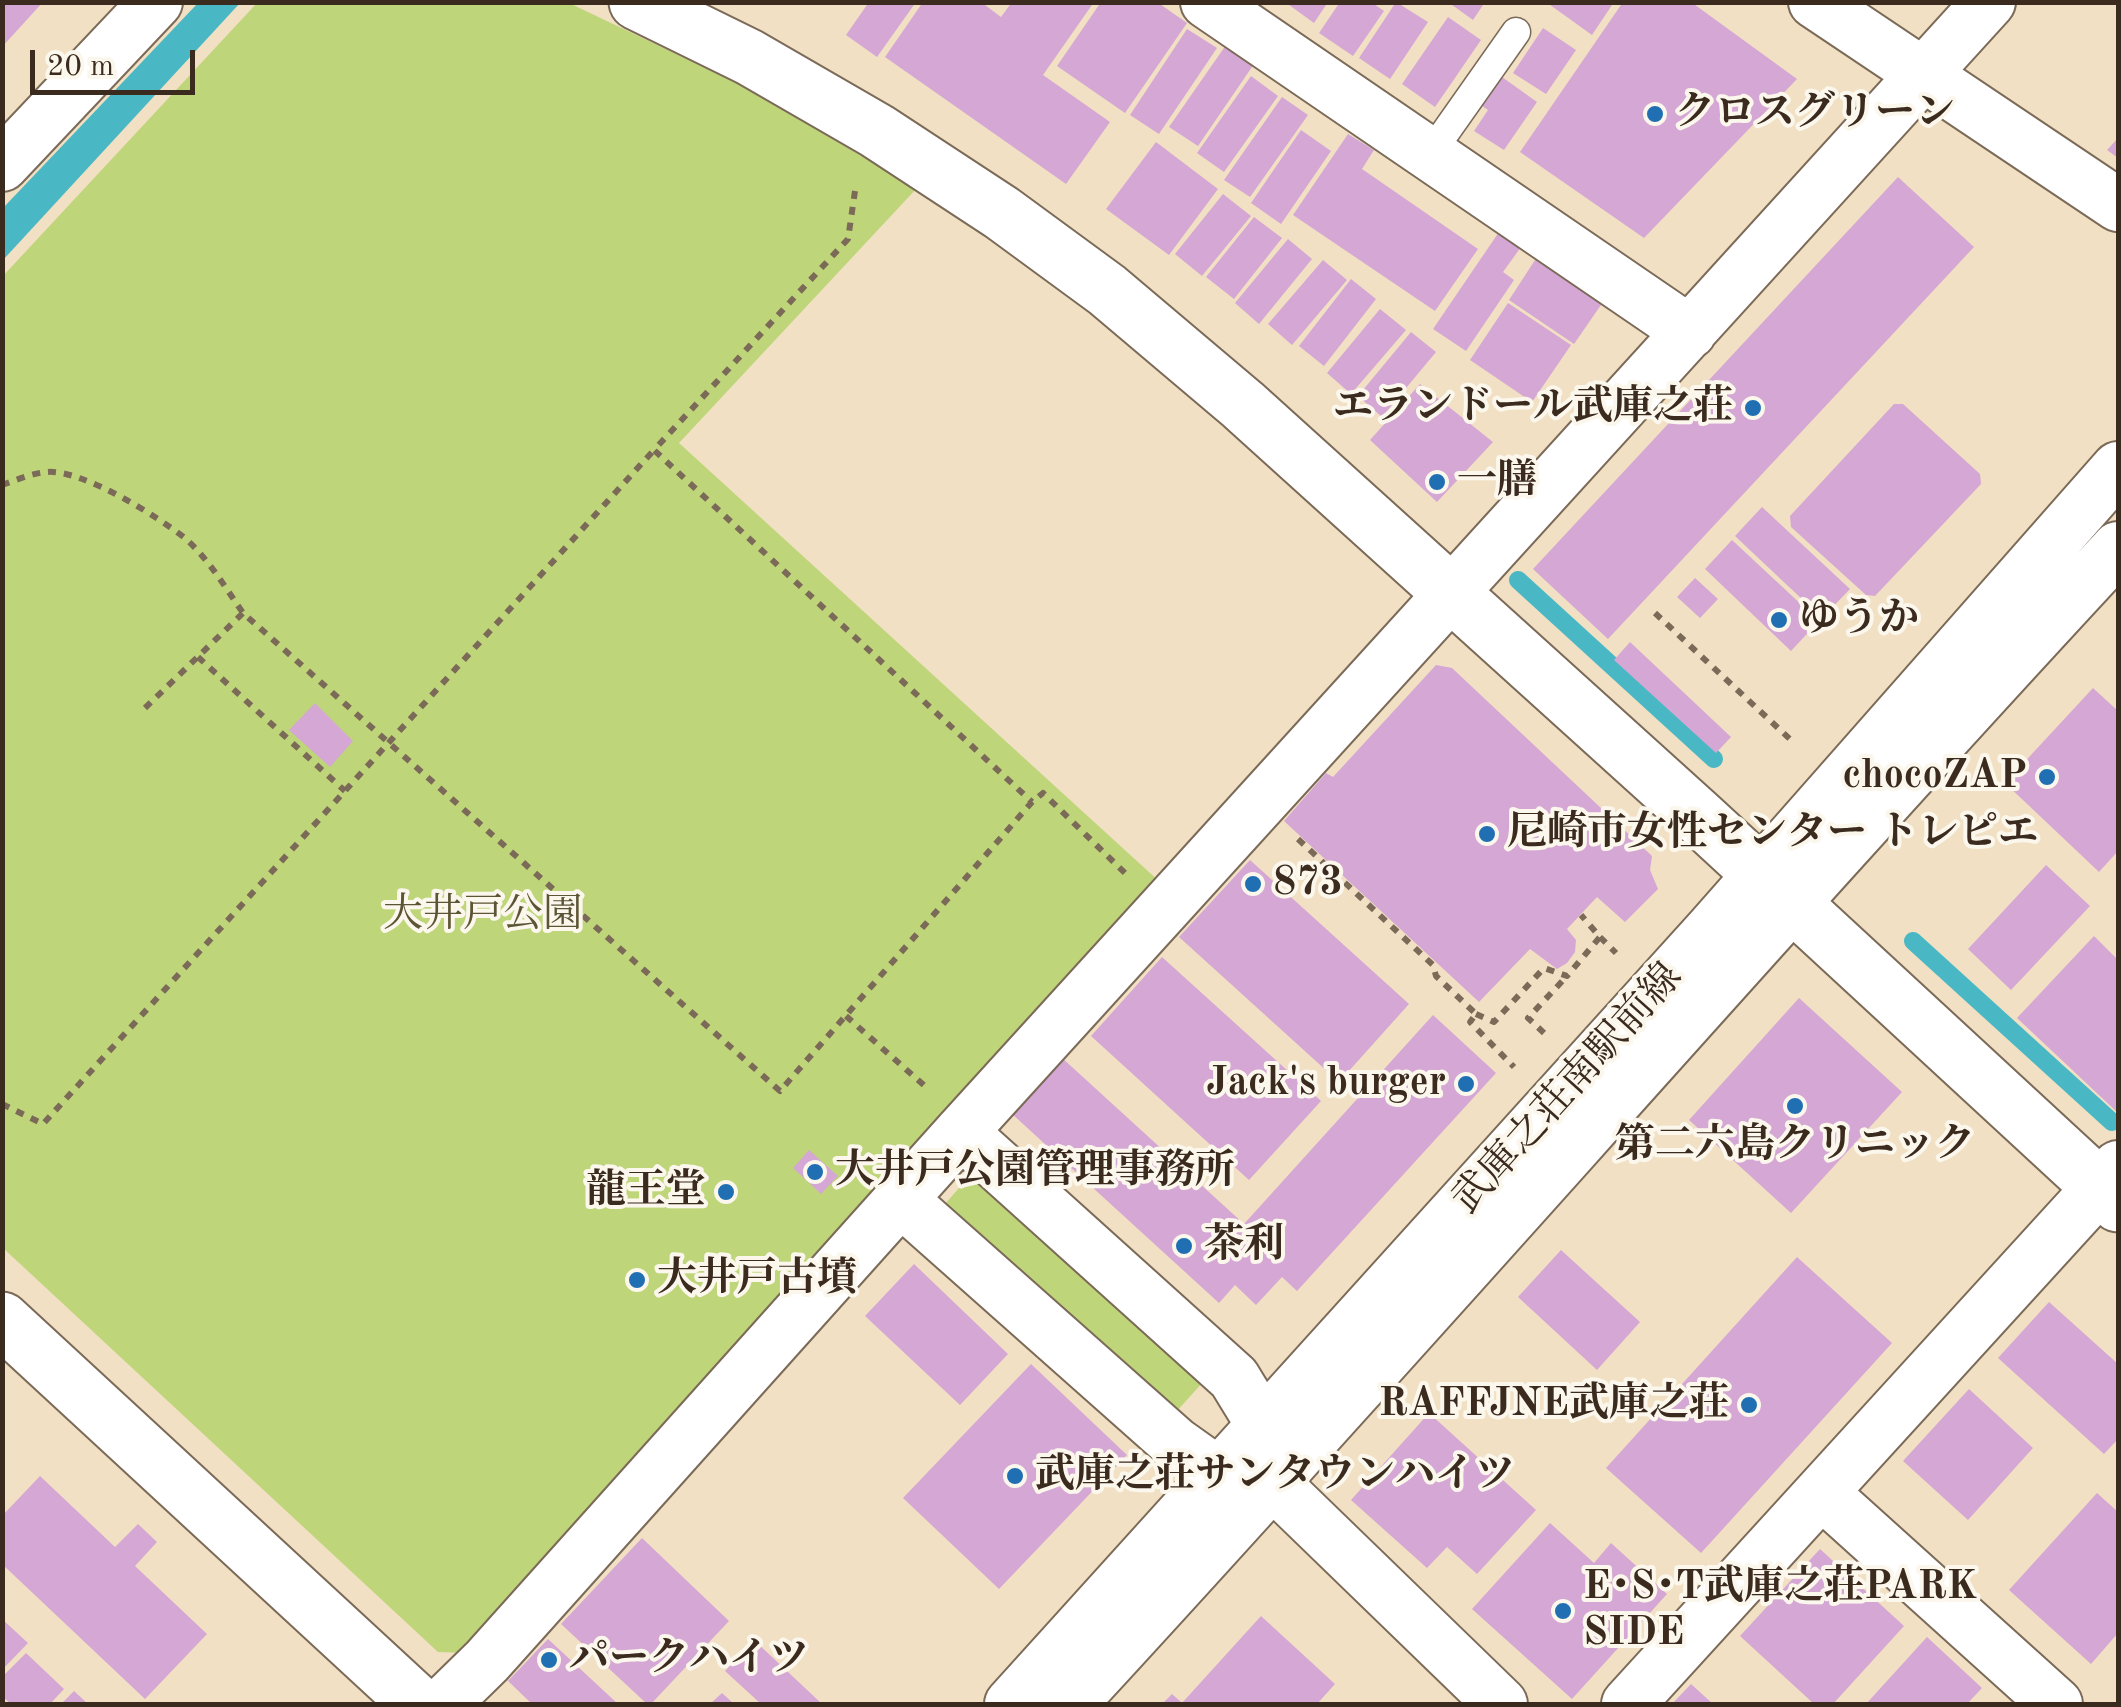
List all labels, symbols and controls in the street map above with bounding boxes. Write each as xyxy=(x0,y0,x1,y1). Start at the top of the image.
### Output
scale bar xyxy=(35,30,200,92)
text: 20 m xyxy=(47,52,114,82)
place label: クロスグリーン xyxy=(1675,90,1955,138)
marker: クロスグリーン xyxy=(1644,103,1666,125)
place label: エランドール武庫之荘 xyxy=(1333,384,1733,432)
marker: エランドール武庫之荘 xyxy=(1742,397,1764,419)
place label: 一膳 xyxy=(1457,458,1537,506)
marker: 一膳 xyxy=(1426,471,1448,493)
place label: ゆうか xyxy=(1799,596,1919,644)
marker: ゆうか xyxy=(1768,609,1790,631)
place label: chocoZAP xyxy=(1843,753,2027,801)
marker: chocoZAP xyxy=(2036,766,2058,788)
place label: 尼崎市女性センター トレピエ xyxy=(1507,810,2038,858)
marker: 尼崎市女性センター トレピエ xyxy=(1476,823,1498,845)
place label: 873 xyxy=(1273,860,1343,908)
marker: 873 xyxy=(1242,873,1264,895)
park label: 大井戸公園 xyxy=(383,892,583,940)
street label: 武庫之荘南駅前線 xyxy=(1443,954,1693,1224)
place label: Jack's burger xyxy=(1206,1060,1446,1108)
marker: Jack's burger xyxy=(1455,1073,1477,1095)
marker: 第二六島クリニック xyxy=(1784,1095,1806,1117)
place label: 第二六島クリニック xyxy=(1615,1122,1975,1170)
place label: 大井戸公園管理事務所 xyxy=(835,1148,1235,1196)
marker: 大井戸公園管理事務所 xyxy=(804,1161,826,1183)
place label: 龍王堂 xyxy=(586,1168,706,1216)
marker: 龍王堂 xyxy=(715,1181,737,1203)
place label: 茶利 xyxy=(1204,1222,1284,1270)
marker: 茶利 xyxy=(1173,1235,1195,1257)
place label: 大井戸古墳 xyxy=(657,1256,857,1304)
marker: 大井戸古墳 xyxy=(626,1269,648,1291)
place label: RAFFJNE武庫之荘 xyxy=(1379,1381,1729,1429)
marker: RAFFJNE武庫之荘 xyxy=(1738,1394,1760,1416)
place label: 武庫之荘サンタウンハイツ xyxy=(1035,1452,1515,1500)
marker: 武庫之荘サンタウンハイツ xyxy=(1004,1465,1026,1487)
place label: E･S･T武庫之荘PARK SIDE xyxy=(1583,1564,1977,1658)
marker: E･S･T武庫之荘PARK SIDE xyxy=(1552,1600,1574,1622)
place label: パークハイツ xyxy=(569,1636,809,1684)
marker: パークハイツ xyxy=(538,1649,560,1671)

